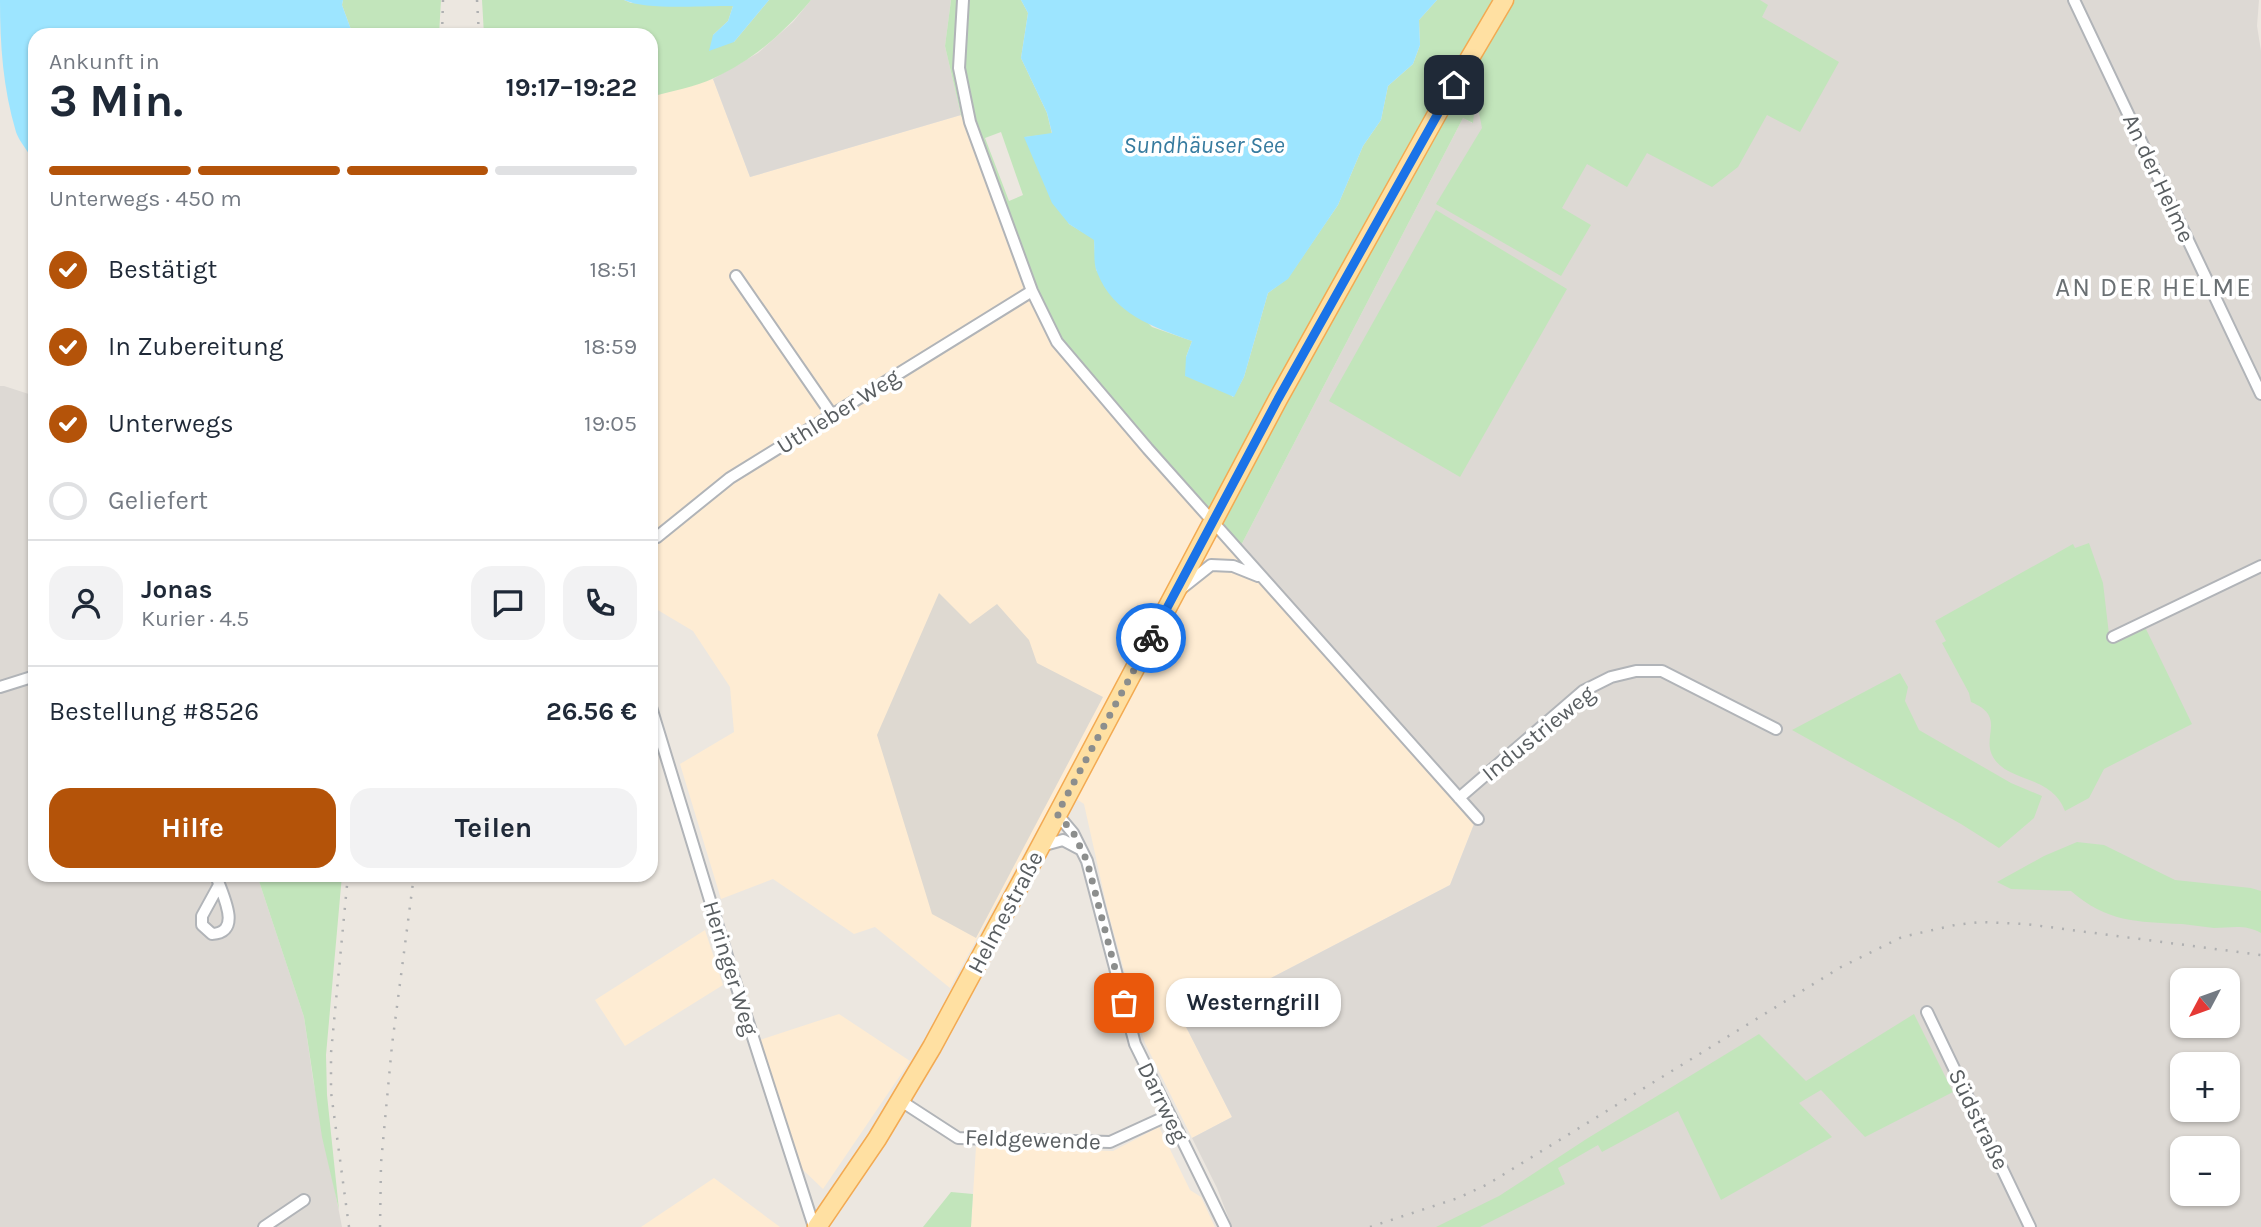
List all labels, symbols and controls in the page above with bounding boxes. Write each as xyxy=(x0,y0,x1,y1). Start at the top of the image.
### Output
text: Ankunft in xyxy=(49,48,160,75)
pin xyxy=(1424,55,1484,115)
icon: home xyxy=(1435,66,1473,104)
text: 19:17–19:22 xyxy=(505,72,637,103)
text: 3 Min. xyxy=(49,74,183,128)
street label: An der Helme xyxy=(2117,110,2200,247)
water label: Sundhäuser See xyxy=(1123,131,1285,159)
text: Unterwegs · 450 m xyxy=(49,185,242,212)
icon: check xyxy=(49,251,87,289)
text: Bestätigt xyxy=(108,254,217,285)
text: 18:51 xyxy=(589,256,637,283)
district label: AN DER HELME xyxy=(2055,272,2253,303)
icon: check xyxy=(49,328,87,366)
text: In Zubereitung xyxy=(108,331,283,362)
text: 18:59 xyxy=(584,333,637,360)
street label: Uthleber Weg xyxy=(772,363,905,460)
icon: check xyxy=(49,405,87,443)
text: Unterwegs xyxy=(108,408,234,439)
text: 19:05 xyxy=(584,410,637,437)
text: Geliefert xyxy=(108,485,208,516)
button: person xyxy=(49,566,123,640)
button: chat xyxy=(471,566,545,640)
button: phone xyxy=(563,566,637,640)
text: Jonas xyxy=(141,574,212,605)
courier xyxy=(1116,603,1186,673)
text: Kurier · 4.5 xyxy=(141,605,249,632)
icon: bike xyxy=(1132,619,1170,657)
street label: Industrieweg xyxy=(1477,680,1600,787)
text: Bestellung #8526 xyxy=(49,696,259,727)
text: 26.56 € xyxy=(546,696,637,727)
button: Hilfe xyxy=(49,788,336,868)
button: Teilen xyxy=(350,788,637,868)
street label: Helmestraße xyxy=(962,846,1049,978)
street label: Heringer Weg xyxy=(697,898,764,1039)
north arrow xyxy=(2170,968,2240,1038)
map controls xyxy=(2170,968,2240,1206)
pin xyxy=(1094,973,1154,1033)
callout: Westerngrill xyxy=(1166,978,1341,1028)
icon: bag xyxy=(1105,984,1143,1022)
text: Westerngrill xyxy=(1187,989,1320,1016)
button: + xyxy=(2170,1052,2240,1122)
street label: Darrweg xyxy=(1132,1058,1194,1147)
street label: Südstraße xyxy=(1943,1064,2015,1174)
street label: Feldgewende xyxy=(965,1124,1101,1155)
button: − xyxy=(2170,1136,2240,1206)

